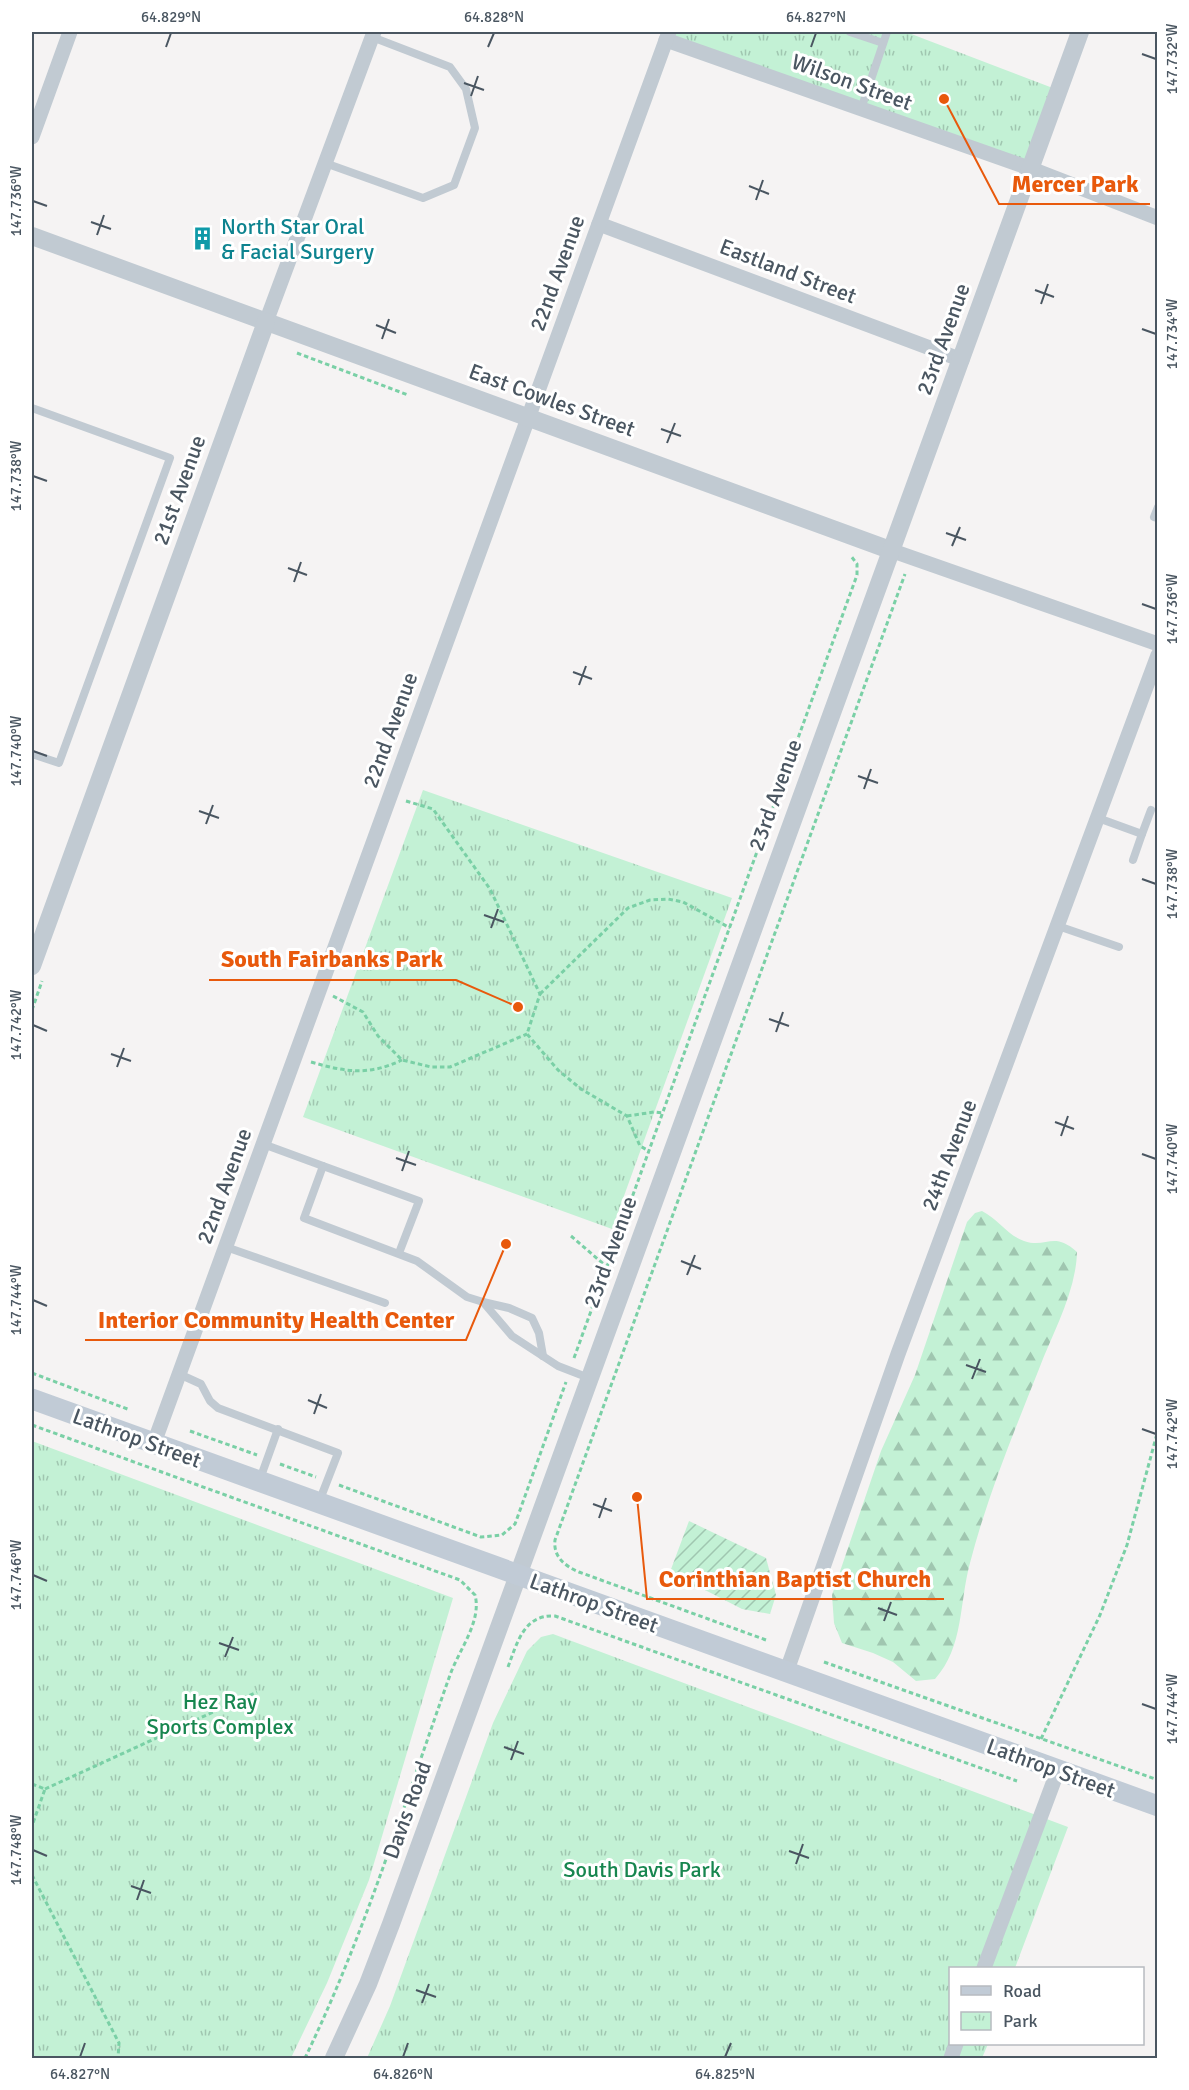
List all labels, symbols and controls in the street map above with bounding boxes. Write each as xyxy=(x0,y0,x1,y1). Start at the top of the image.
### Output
text: 64.829°N xyxy=(141,8,201,26)
text: 64.828°N xyxy=(464,8,524,26)
text: 64.827°N xyxy=(786,8,846,26)
text: 147.732°W xyxy=(1163,23,1181,94)
street label: Wilson Street xyxy=(788,48,916,116)
callout: Mercer Park xyxy=(999,162,1150,204)
text: 147.736°W xyxy=(7,165,25,236)
text: Mercer Park xyxy=(1011,169,1139,199)
street label: 22nd Avenue xyxy=(524,211,590,335)
place label: North Star Oral & Facial Surgery xyxy=(221,213,375,265)
building icon: North Star Oral & Facial Surgery xyxy=(190,226,216,252)
street label: Eastland Street xyxy=(716,233,860,310)
street label: 23rd Avenue xyxy=(910,279,976,399)
text: 147.734°W xyxy=(1163,298,1181,369)
street label: East Cowles Street xyxy=(465,357,639,443)
street label: 21st Avenue xyxy=(147,431,211,549)
text: 147.738°W xyxy=(7,440,25,511)
text: 147.736°W xyxy=(1163,573,1181,644)
street label: 22nd Avenue xyxy=(357,668,423,792)
text: 147.740°W xyxy=(7,715,25,786)
street label: 23rd Avenue xyxy=(742,735,808,855)
text: 147.738°W xyxy=(1163,848,1181,919)
callout: South Fairbanks Park xyxy=(209,938,456,980)
text: South Fairbanks Park xyxy=(221,944,444,974)
text: 147.742°W xyxy=(7,989,25,1060)
street label: 24th Avenue xyxy=(915,1095,983,1215)
text: 147.740°W xyxy=(1163,1123,1181,1194)
street label: 22nd Avenue xyxy=(191,1124,257,1248)
street label: 23rd Avenue xyxy=(577,1192,643,1312)
text: 147.744°W xyxy=(7,1264,25,1335)
callout: Interior Community Health Center xyxy=(85,1298,466,1340)
text: Interior Community Health Center xyxy=(98,1305,455,1335)
text: 147.742°W xyxy=(1163,1398,1181,1469)
street label: Lathrop Street xyxy=(69,1402,205,1474)
text: 147.746°W xyxy=(7,1539,25,1610)
callout: Corinthian Baptist Church xyxy=(647,1557,944,1599)
text: Corinthian Baptist Church xyxy=(659,1564,931,1594)
street label: Lathrop Street xyxy=(526,1567,662,1639)
text: 147.744°W xyxy=(1163,1673,1181,1744)
park label: Hez Ray Sports Complex xyxy=(146,1688,294,1740)
street label: Lathrop Street xyxy=(983,1732,1119,1804)
street label: Davis Road xyxy=(377,1757,437,1863)
text: 147.748°W xyxy=(7,1814,25,1885)
park label: South Davis Park xyxy=(563,1856,721,1883)
legend xyxy=(949,1967,1144,2045)
text: Road xyxy=(1003,1980,1042,2002)
text: Park xyxy=(1003,2010,1038,2032)
text: 64.827°N xyxy=(50,2065,110,2083)
text: 64.826°N xyxy=(373,2065,433,2083)
text: 64.825°N xyxy=(695,2065,755,2083)

